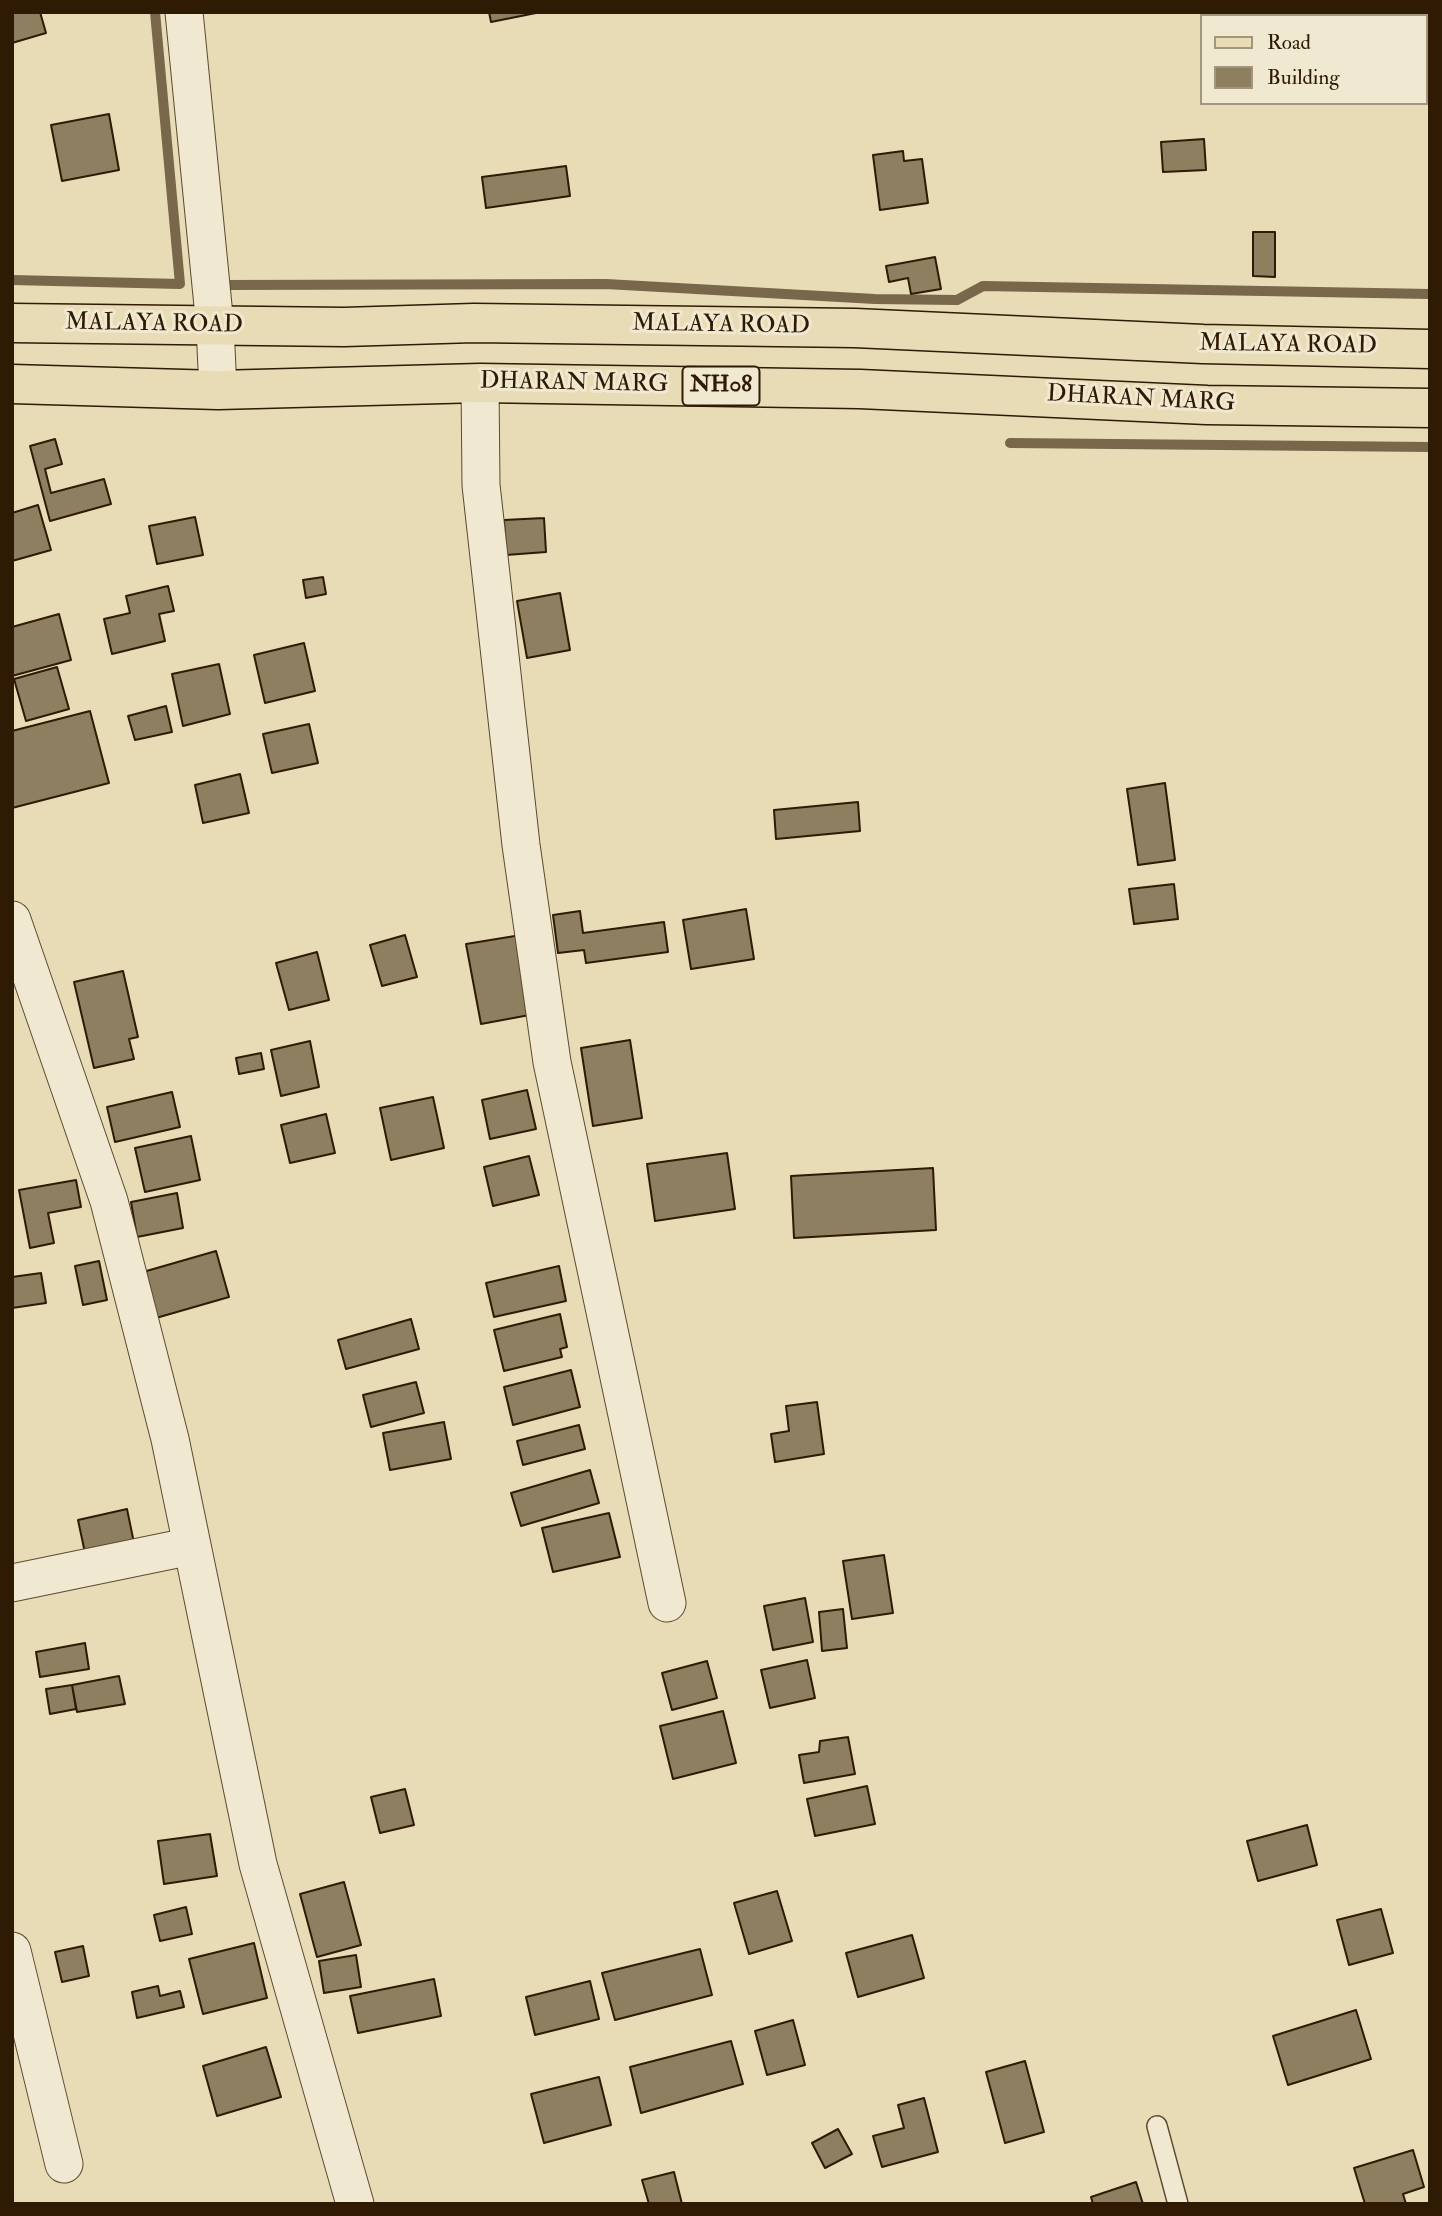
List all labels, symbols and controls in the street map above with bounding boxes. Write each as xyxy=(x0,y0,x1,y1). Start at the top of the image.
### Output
legend xyxy=(1200,14,1428,105)
text: Road xyxy=(1267,29,1311,56)
text: Building xyxy=(1267,64,1340,91)
street label: MALAYA ROAD xyxy=(65,309,243,341)
street label: MALAYA ROAD xyxy=(632,310,810,342)
street label: MALAYA ROAD xyxy=(1199,330,1377,362)
road number: NH08 xyxy=(682,366,760,406)
street label: DHARAN MARG xyxy=(479,368,669,400)
street label: DHARAN MARG xyxy=(1046,381,1236,419)

